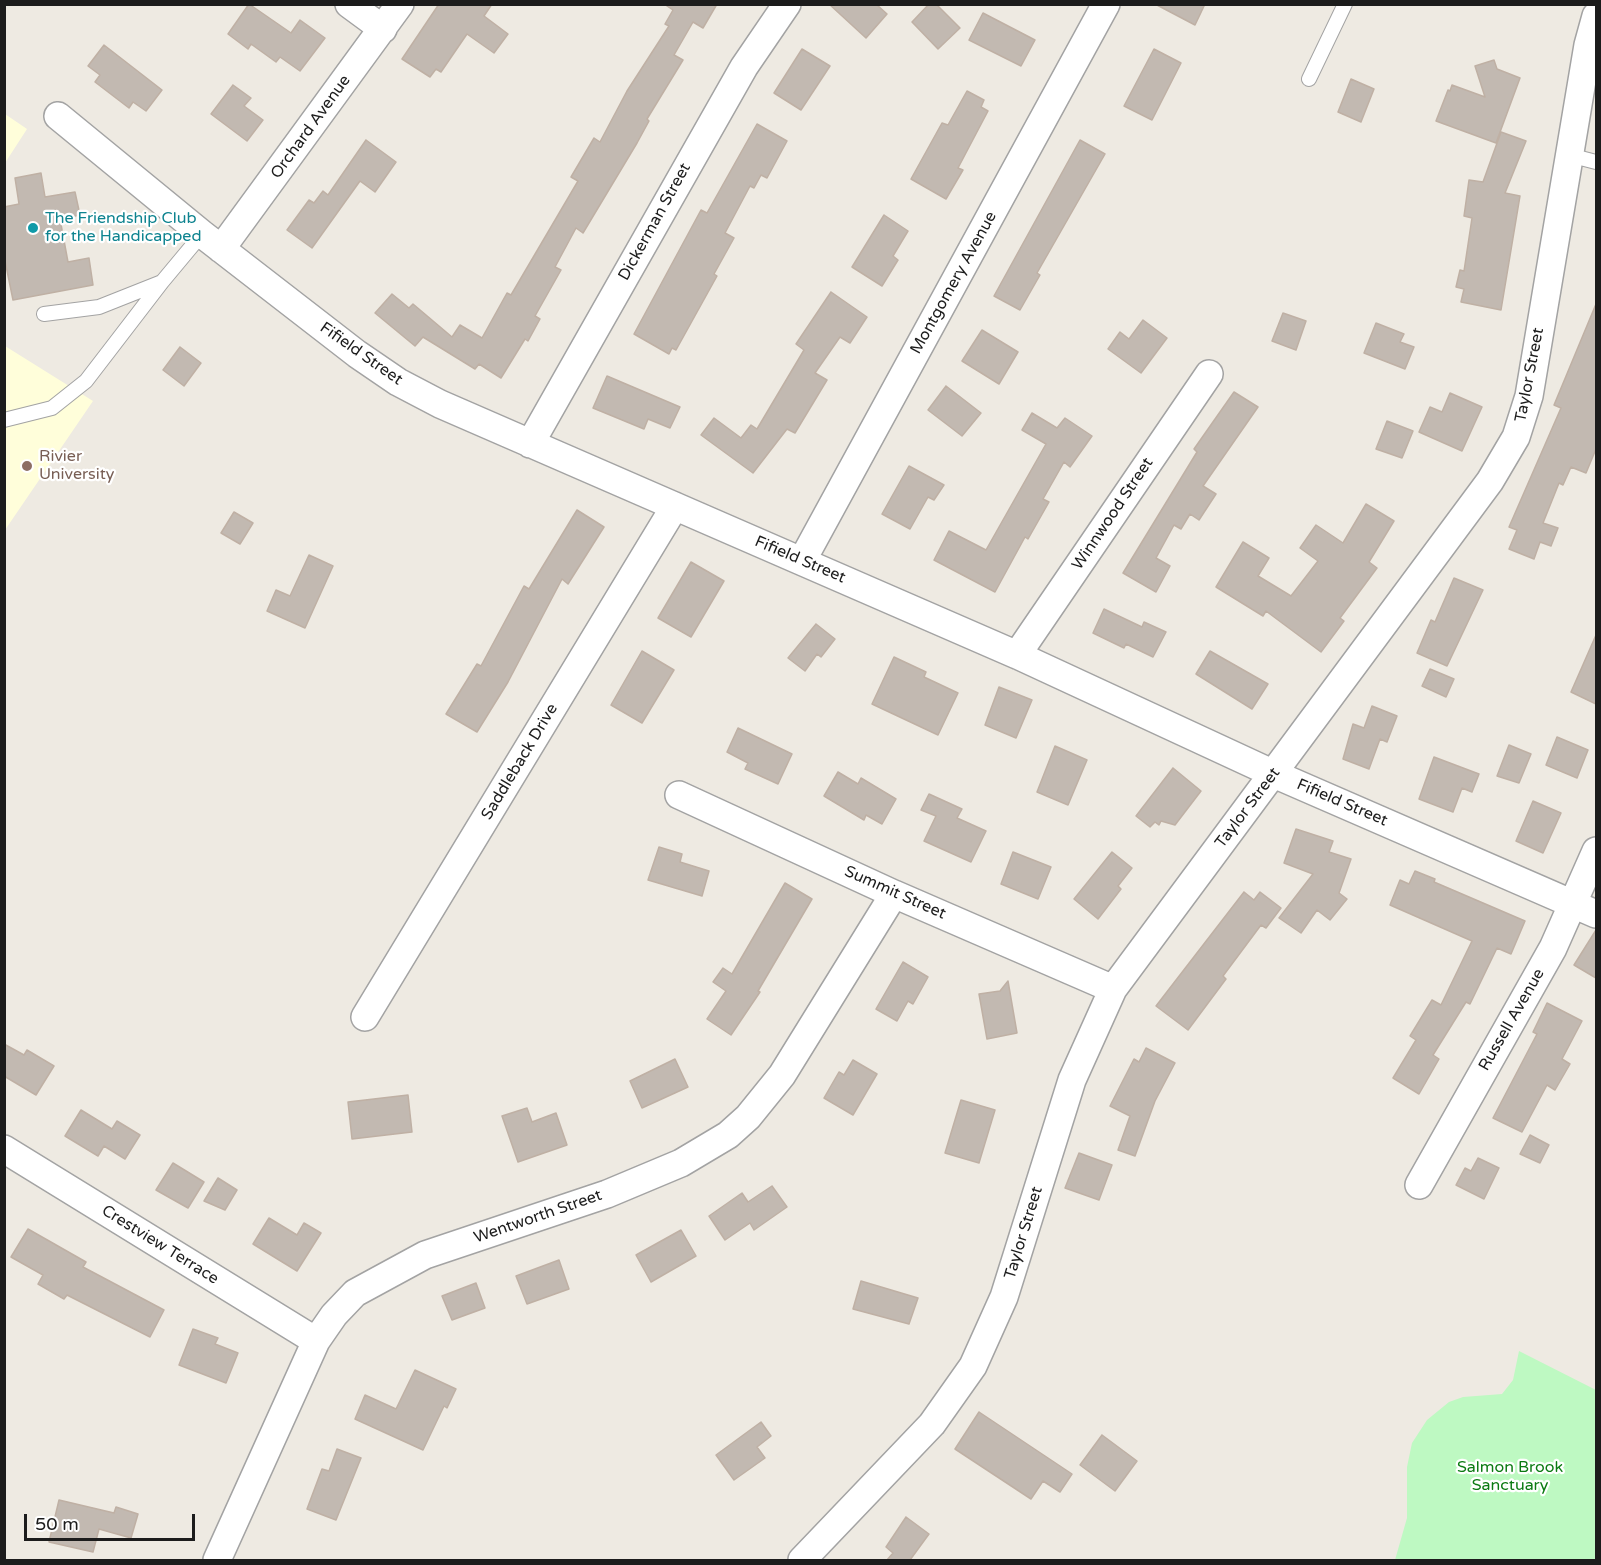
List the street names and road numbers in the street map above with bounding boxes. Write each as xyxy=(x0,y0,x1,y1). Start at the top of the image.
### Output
street label: Orchard Avenue xyxy=(267,71,355,183)
street label: Dickerman Street xyxy=(615,160,695,284)
street label: Montgomery Avenue xyxy=(907,208,1001,358)
street label: Fifield Street xyxy=(316,318,406,390)
street label: Taylor Street xyxy=(1511,326,1549,424)
street label: Winnwood Street xyxy=(1068,454,1158,574)
street label: Fifield Street xyxy=(752,532,848,588)
street label: Saddleback Drive xyxy=(478,700,562,824)
street label: Taylor Street xyxy=(1212,764,1284,852)
street label: Fifield Street xyxy=(1294,775,1390,831)
street label: Summit Street xyxy=(841,862,949,924)
street label: Russell Avenue xyxy=(1475,965,1549,1075)
street label: Taylor Street xyxy=(1001,1184,1047,1282)
street label: Wentworth Street xyxy=(471,1186,605,1248)
street label: Crestview Terrace xyxy=(98,1201,222,1289)

